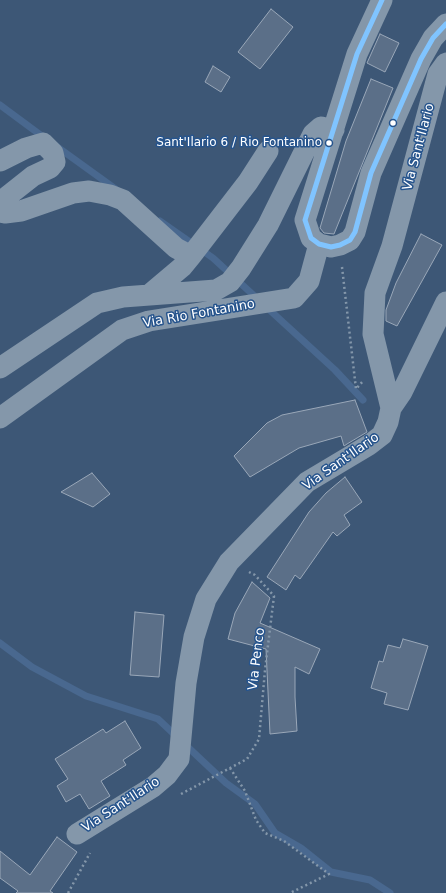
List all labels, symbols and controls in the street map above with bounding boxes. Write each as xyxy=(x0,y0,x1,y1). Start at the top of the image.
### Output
street label: Via Sant'Ilario xyxy=(400,102,438,192)
unlabelled marker xyxy=(388,118,398,128)
place label: Sant'Ilario 6 / Rio Fontanino xyxy=(156,136,322,150)
marker: Sant'Ilario 6 / Rio Fontanino xyxy=(324,138,334,148)
street label: Via Rio Fontanino xyxy=(142,296,256,332)
street label: Via Sant'Ilario xyxy=(300,430,382,494)
street label: Via Penco xyxy=(245,627,269,691)
street label: Via Sant'Ilario xyxy=(79,774,163,836)

